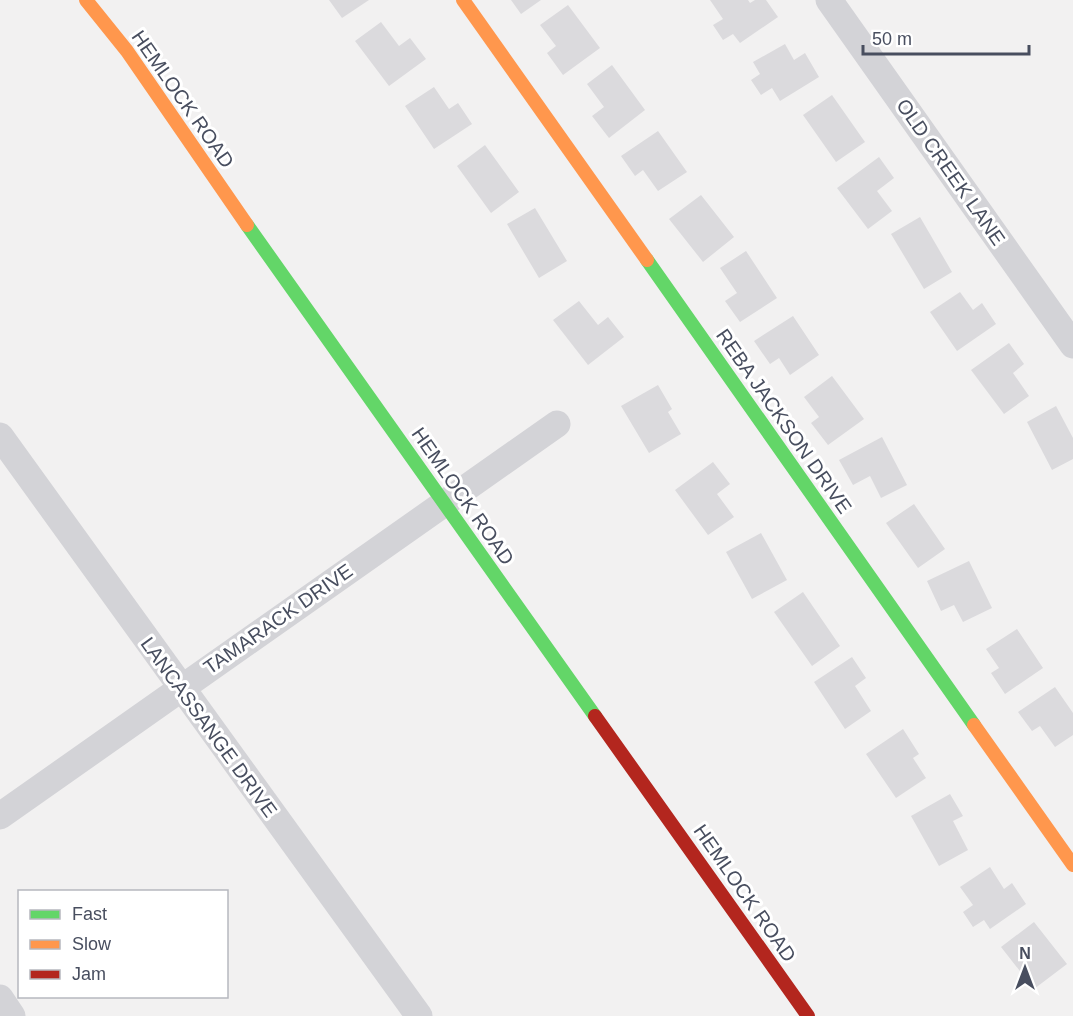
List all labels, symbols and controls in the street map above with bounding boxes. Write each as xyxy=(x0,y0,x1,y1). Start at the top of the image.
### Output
scale bar xyxy=(863,18,1030,56)
street label: HEMLOCK ROAD xyxy=(127,26,239,172)
text: 50 m xyxy=(872,29,912,49)
street label: OLD CREEK LANE xyxy=(892,95,1010,249)
street label: REBA JACKSON DRIVE xyxy=(712,325,856,517)
street label: HEMLOCK ROAD xyxy=(407,423,519,569)
street label: TAMARACK DRIVE xyxy=(199,559,357,679)
street label: LANCASSANGE DRIVE xyxy=(136,633,282,821)
street label: HEMLOCK ROAD xyxy=(689,820,801,966)
legend xyxy=(18,890,228,998)
text: Fast xyxy=(72,904,107,924)
text: Slow xyxy=(72,934,112,954)
north arrow xyxy=(995,938,1055,998)
text: N xyxy=(1019,945,1031,962)
text: Jam xyxy=(72,964,106,984)

